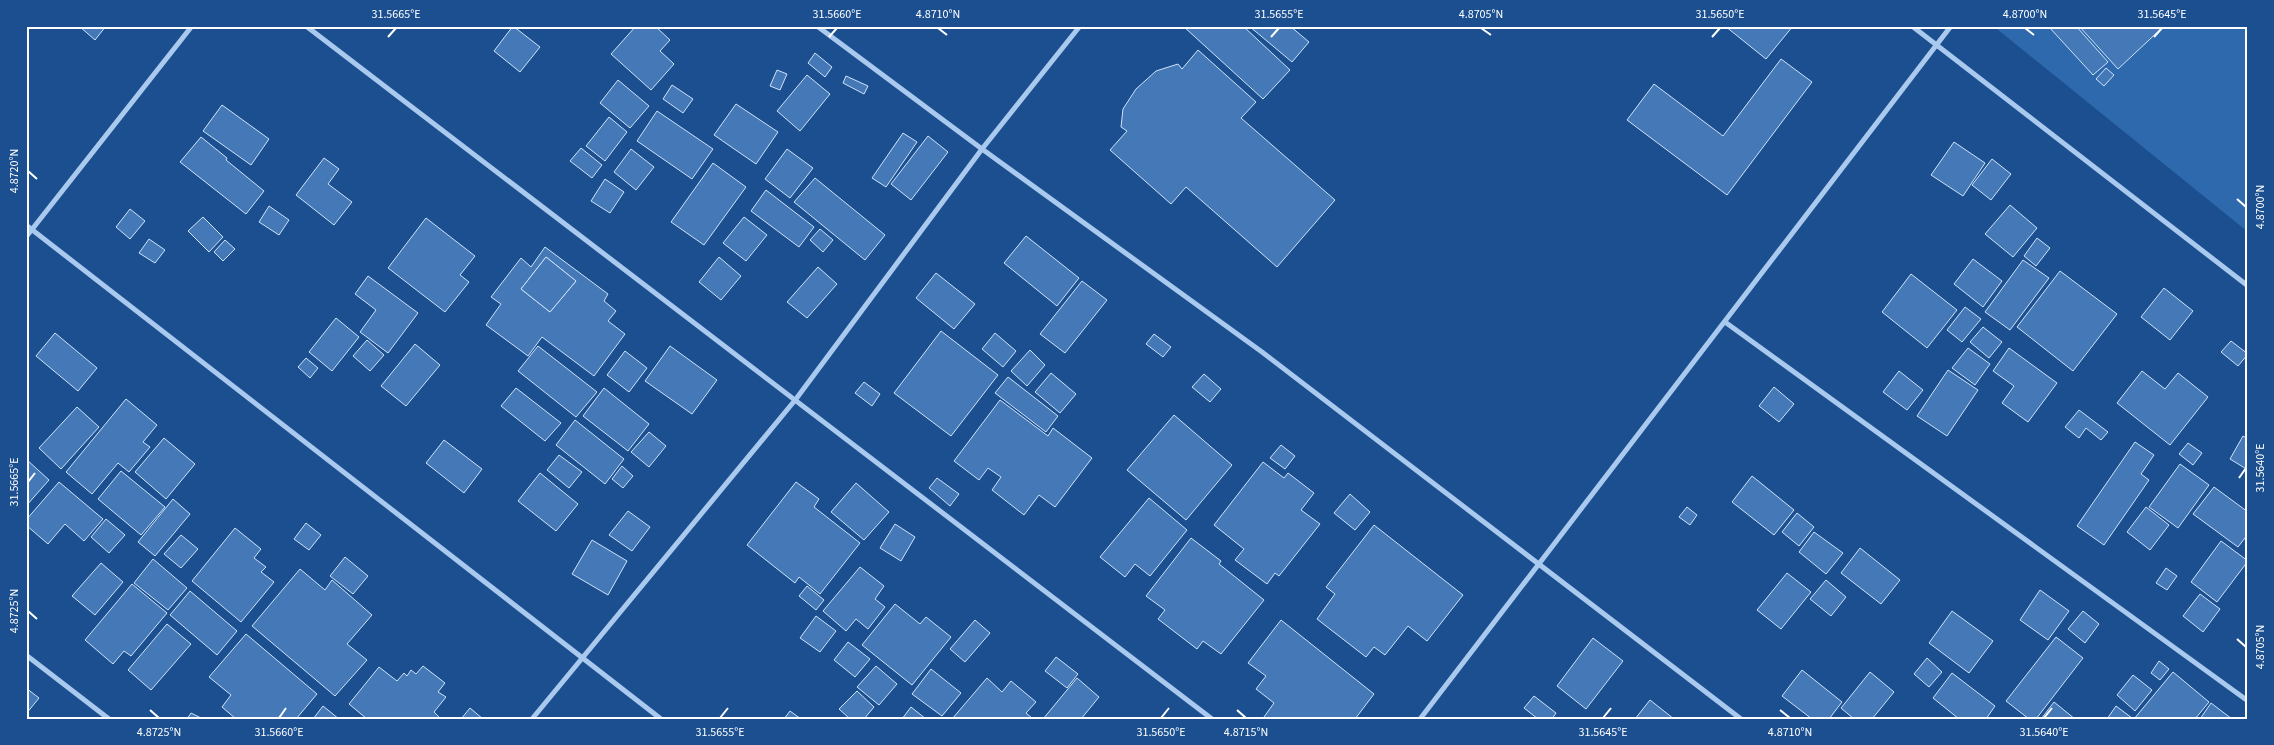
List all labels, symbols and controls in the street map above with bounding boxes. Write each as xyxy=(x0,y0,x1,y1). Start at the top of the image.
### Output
text: 31.5665°E xyxy=(371,6,421,23)
text: 31.5660°E xyxy=(812,6,862,23)
text: 4.8710°N xyxy=(916,6,960,23)
text: 31.5655°E xyxy=(1254,6,1304,23)
text: 4.8705°N xyxy=(1459,6,1503,23)
text: 31.5650°E xyxy=(1695,6,1745,23)
text: 4.8700°N xyxy=(2003,6,2047,23)
text: 31.5645°E xyxy=(2137,6,2187,23)
text: 4.8720°N xyxy=(6,149,23,193)
text: 4.8700°N xyxy=(2252,185,2269,229)
text: 31.5640°E xyxy=(2252,443,2269,493)
text: 31.5665°E xyxy=(6,457,23,507)
text: 4.8725°N xyxy=(6,589,23,633)
text: 4.8705°N xyxy=(2252,625,2269,669)
text: 4.8725°N xyxy=(137,724,181,741)
text: 31.5660°E xyxy=(254,724,304,741)
text: 31.5655°E xyxy=(695,724,745,741)
text: 31.5650°E xyxy=(1136,724,1186,741)
text: 4.8715°N xyxy=(1224,724,1268,741)
text: 31.5645°E xyxy=(1578,724,1628,741)
text: 4.8710°N xyxy=(1768,724,1812,741)
text: 31.5640°E xyxy=(2019,724,2069,741)

